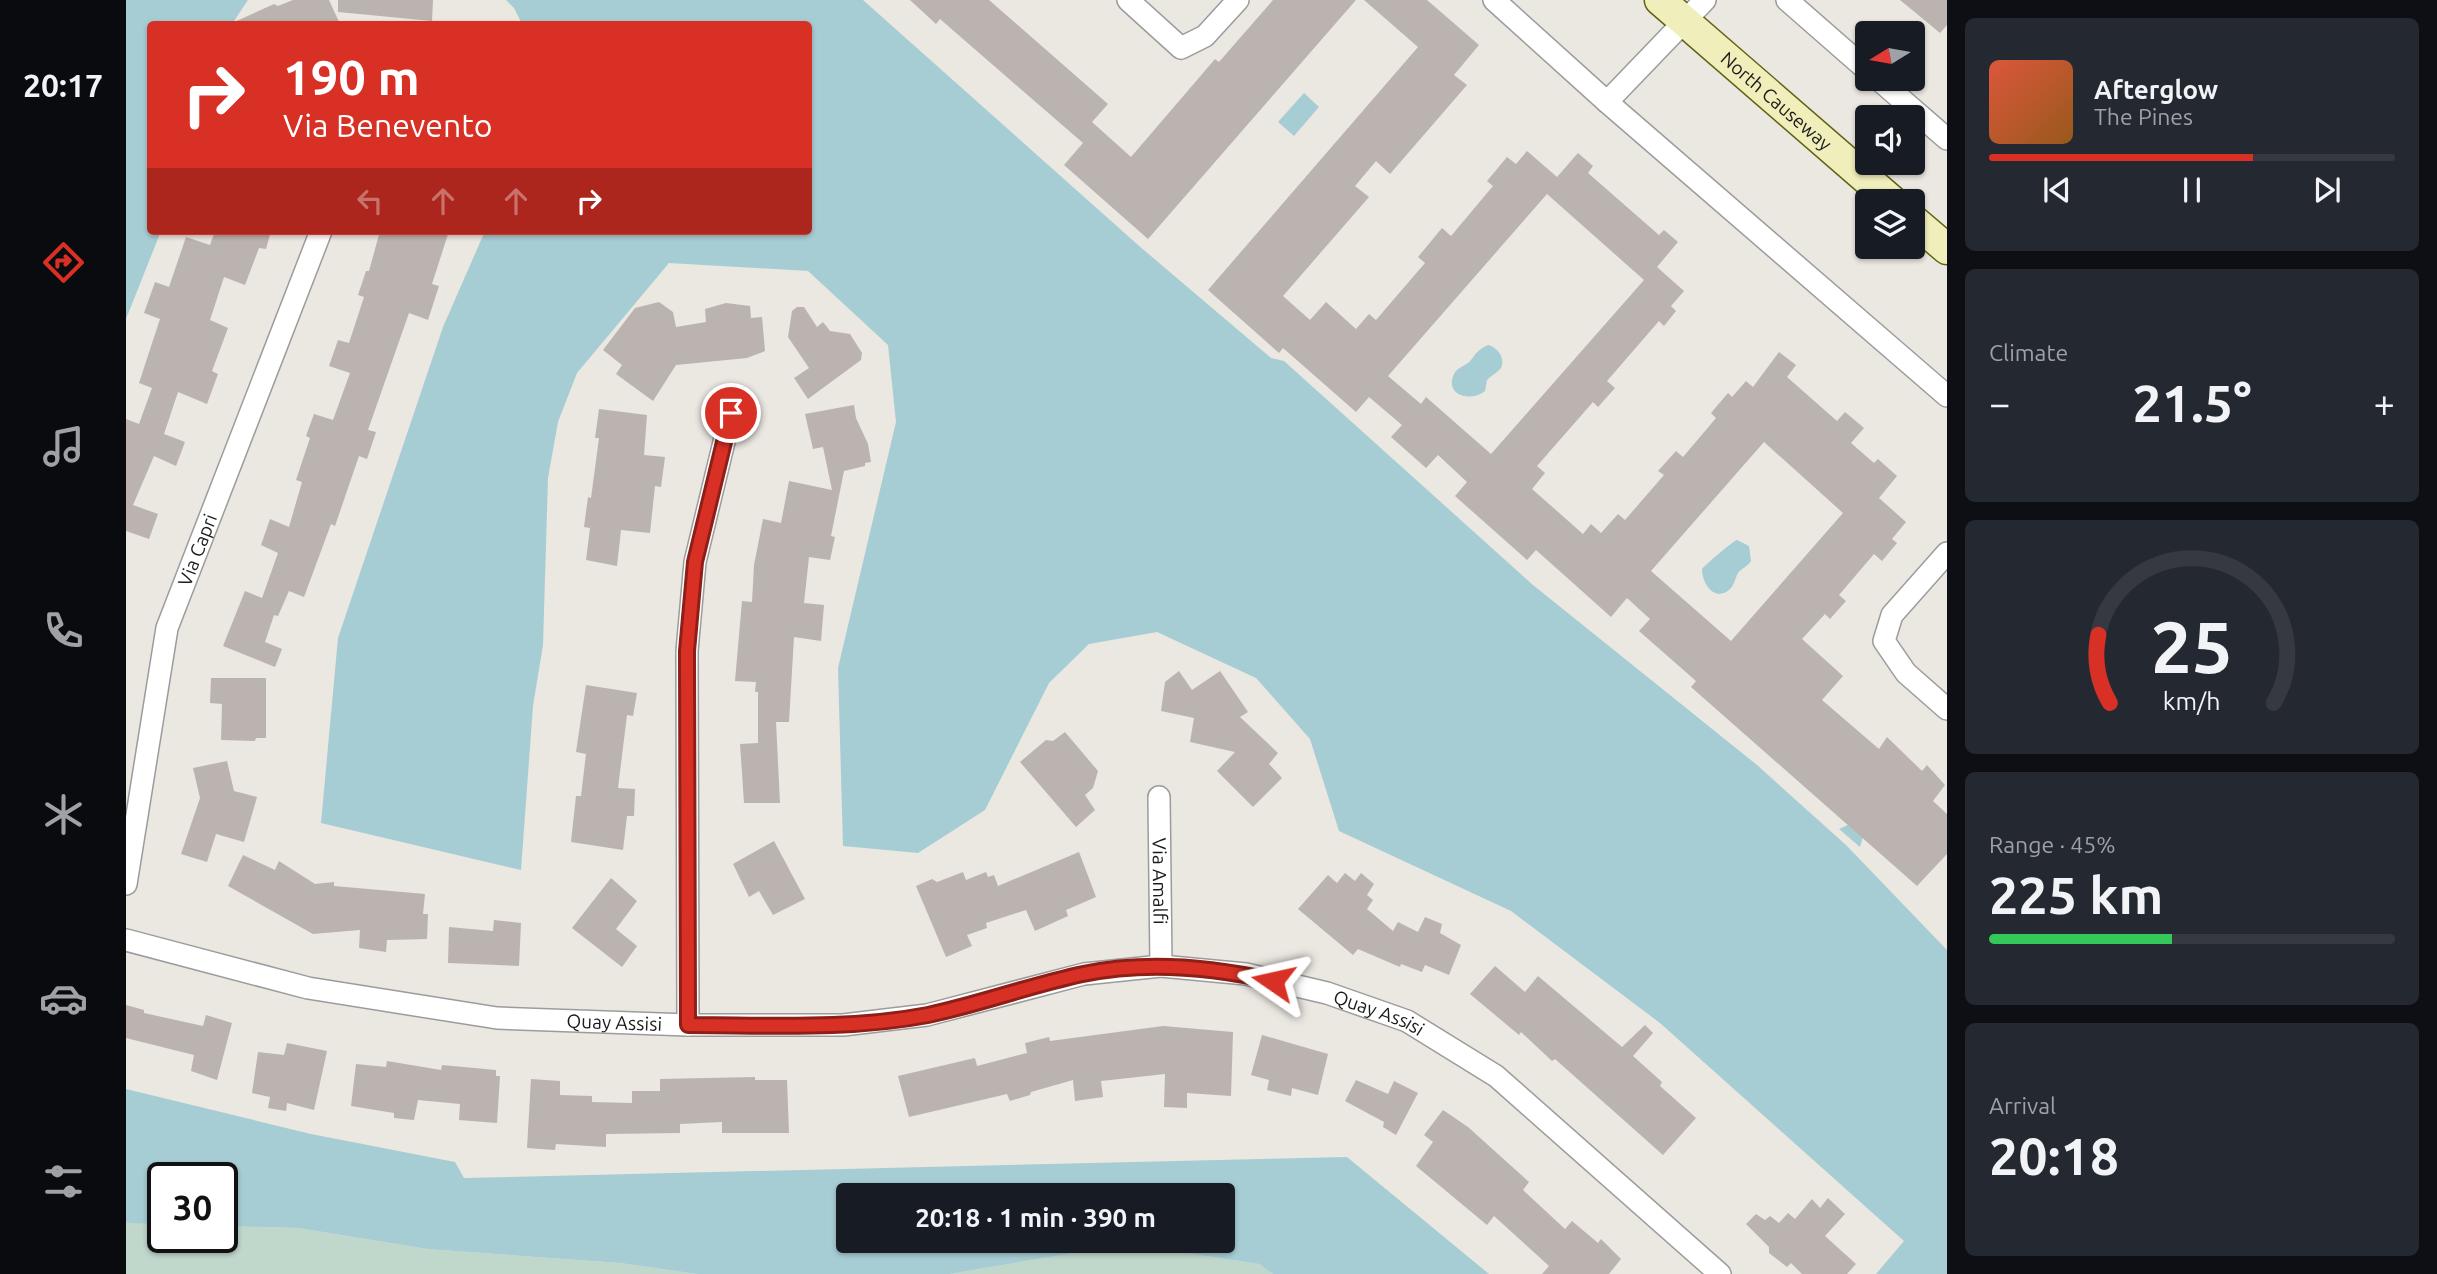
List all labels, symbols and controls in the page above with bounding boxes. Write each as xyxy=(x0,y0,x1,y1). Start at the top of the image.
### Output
north arrow xyxy=(1855,21,1925,91)
map controls xyxy=(1855,21,1925,259)
street label: North Causeway xyxy=(1717,47,1836,155)
icon: right xyxy=(168,49,259,140)
text: 190 m xyxy=(283,49,420,104)
text: 20:17 xyxy=(23,67,103,103)
text: Afterglow xyxy=(2094,75,2218,104)
text: The Pines xyxy=(2094,104,2193,129)
button: sound xyxy=(1855,105,1925,175)
text: Via Benevento xyxy=(283,107,493,143)
icon: previous xyxy=(2038,171,2076,209)
icon: pause xyxy=(2173,171,2211,209)
icon: next xyxy=(2308,171,2346,209)
icon: left xyxy=(351,182,389,220)
icon: ahead xyxy=(424,182,462,220)
icon: ahead xyxy=(497,182,535,220)
icon: right xyxy=(570,182,608,220)
button: layers xyxy=(1855,189,1925,259)
icon: directions xyxy=(39,238,88,287)
text: Climate xyxy=(1989,340,2068,365)
text: 21.5° xyxy=(2132,374,2252,432)
text: − xyxy=(1989,382,2010,424)
text: + xyxy=(2374,382,2395,424)
pin xyxy=(701,383,761,443)
icon: arrive xyxy=(712,394,750,432)
icon: music xyxy=(39,422,88,471)
street label: Via Capri xyxy=(173,511,221,589)
text: 25 xyxy=(2151,605,2233,687)
icon: phone xyxy=(39,606,88,655)
text: km/h xyxy=(2163,687,2221,715)
icon: climate xyxy=(39,790,88,839)
text: Range · 45% xyxy=(1989,832,2116,857)
street label: Via Amalfi xyxy=(1148,837,1172,925)
text: 225 km xyxy=(1989,866,2163,924)
position arrow xyxy=(1236,944,1310,1018)
icon: car xyxy=(39,974,88,1023)
street label: Quay Assisi xyxy=(1331,985,1428,1040)
street label: Quay Assisi xyxy=(566,1010,662,1035)
text: Arrival xyxy=(1989,1093,2056,1118)
text: 20:18 xyxy=(1989,1127,2119,1185)
icon: filters xyxy=(39,1157,88,1206)
speed limit sign: 30 xyxy=(147,1162,238,1253)
text: 20:18 · 1 min · 390 m xyxy=(915,1203,1156,1232)

